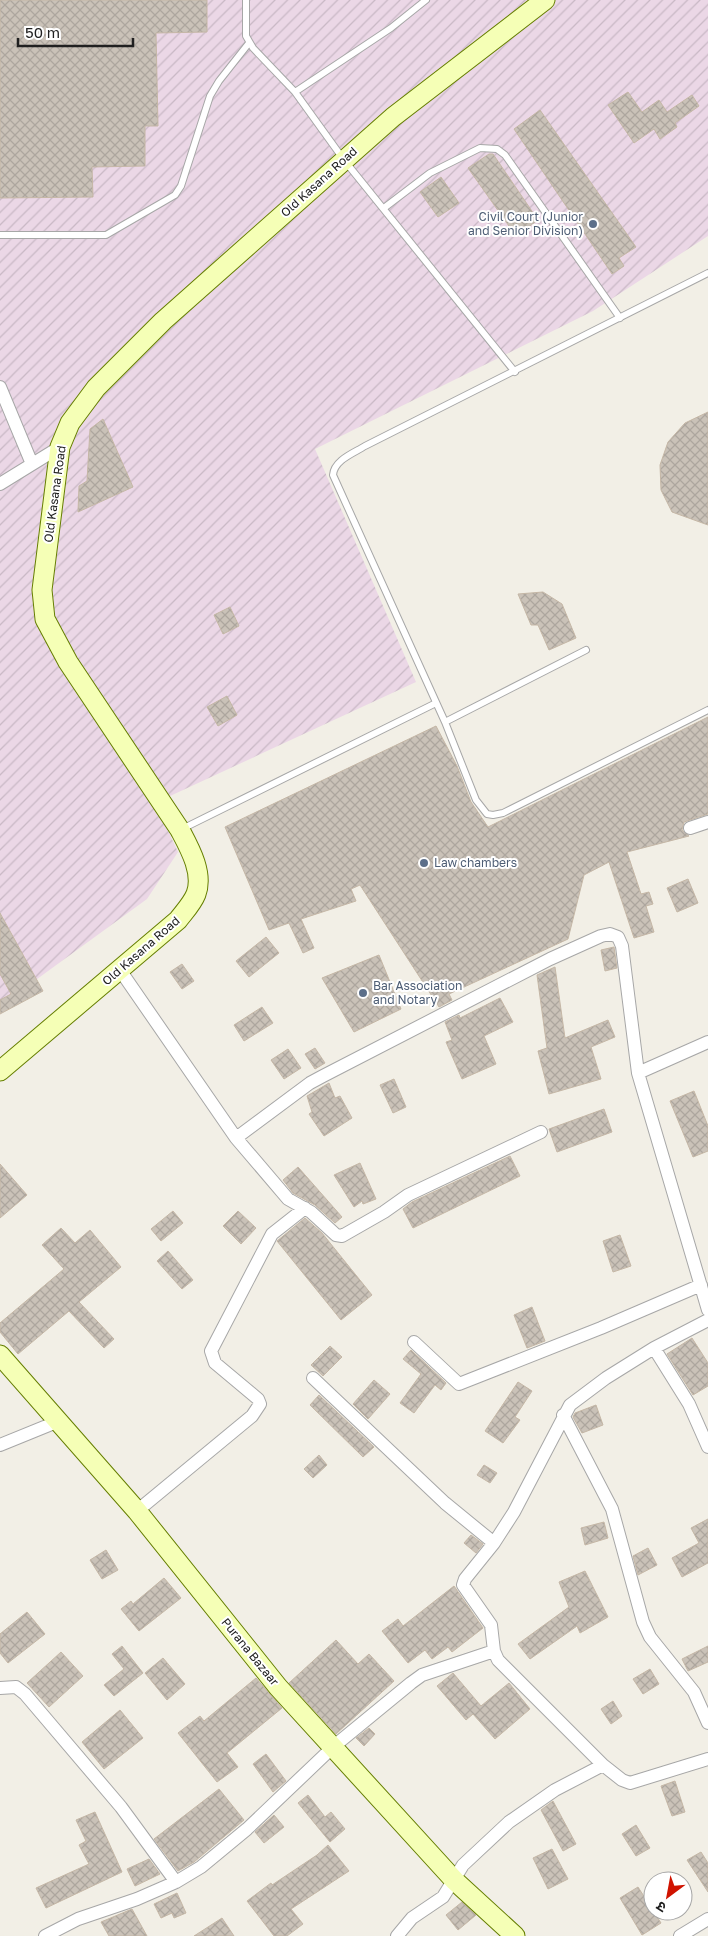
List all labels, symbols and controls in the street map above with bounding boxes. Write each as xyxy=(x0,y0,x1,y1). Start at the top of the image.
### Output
scale bar xyxy=(18,15,132,47)
text: 50 m xyxy=(25,23,60,41)
street label: Old Kasana Road xyxy=(277,143,360,220)
place label: Civil Court (Junior and Senior Division) xyxy=(468,209,583,238)
marker: Civil Court (Junior and Senior Division) xyxy=(587,218,599,230)
street label: Old Kasana Road xyxy=(40,445,69,543)
place label: Law chambers xyxy=(434,855,517,870)
marker: Law chambers xyxy=(418,857,430,869)
street label: Old Kasana Road xyxy=(99,913,182,988)
place label: Bar Association and Notary xyxy=(373,978,462,1007)
marker: Bar Association and Notary xyxy=(357,987,369,999)
street label: Purana Bazaar xyxy=(219,1615,282,1689)
north arrow xyxy=(643,1871,693,1921)
text: उ xyxy=(652,1898,669,1917)

